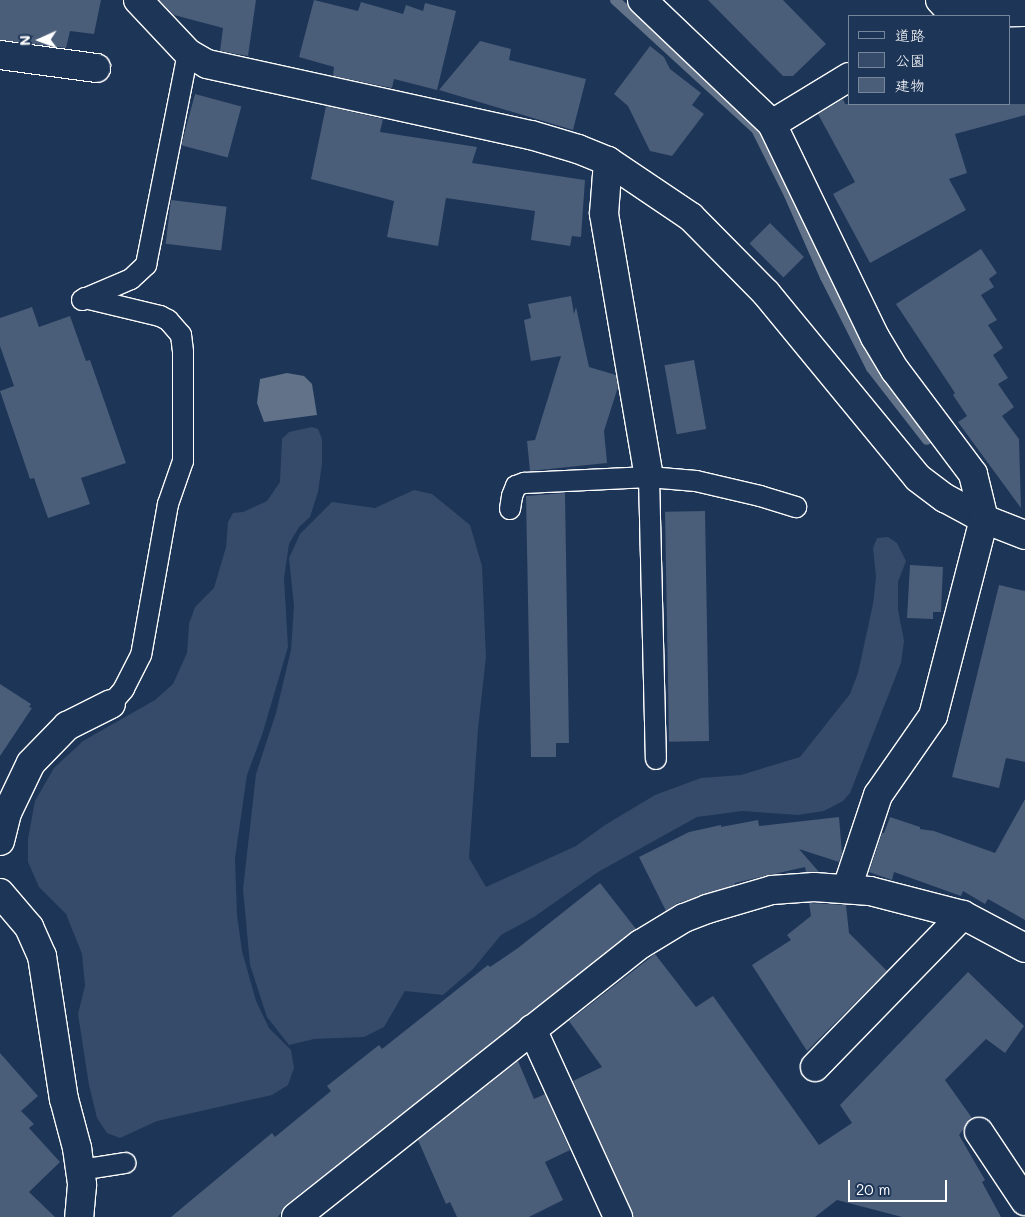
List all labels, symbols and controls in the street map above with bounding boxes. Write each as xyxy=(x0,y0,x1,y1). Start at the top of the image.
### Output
north arrow xyxy=(15,15,65,65)
legend xyxy=(848,15,1010,105)
text: 道路 xyxy=(895,25,925,45)
text: N xyxy=(15,35,34,46)
text: 公園 xyxy=(895,50,925,70)
text: 建物 xyxy=(895,75,925,95)
scale bar xyxy=(850,1170,949,1202)
text: 20 m xyxy=(856,1179,890,1199)

